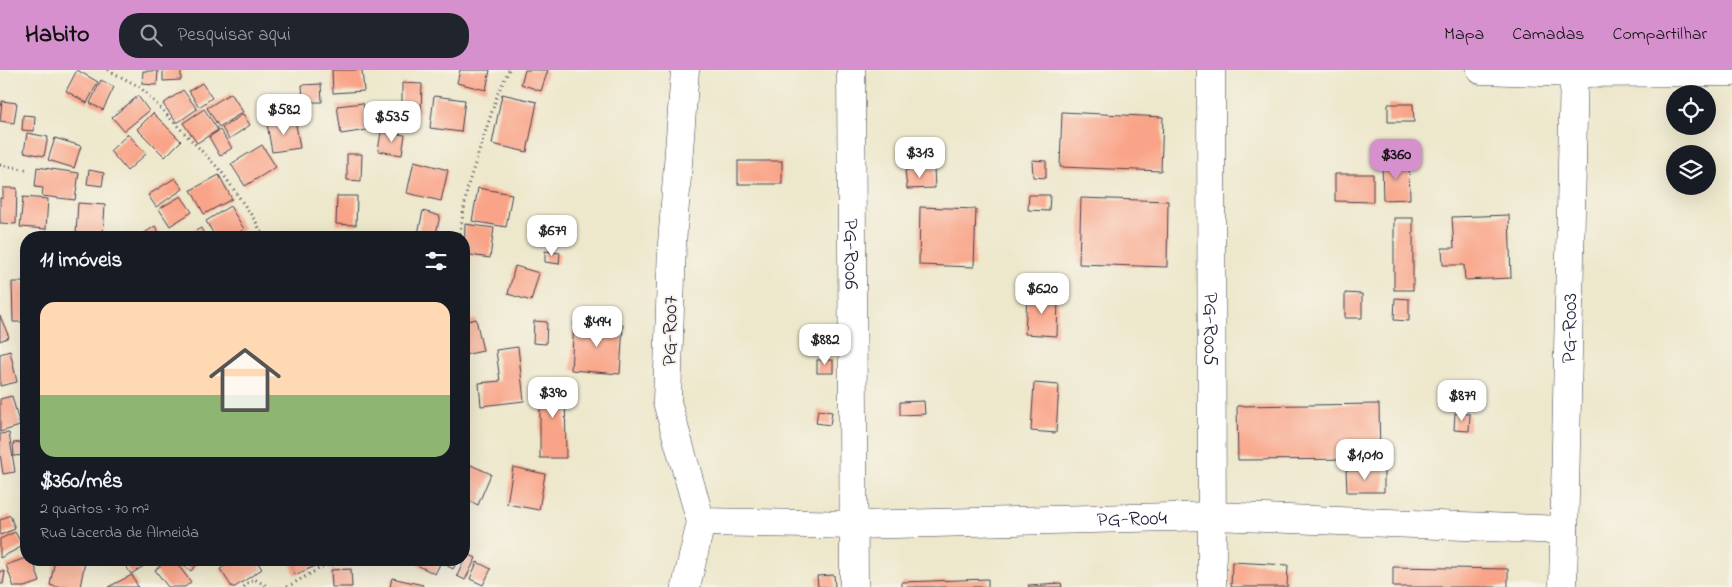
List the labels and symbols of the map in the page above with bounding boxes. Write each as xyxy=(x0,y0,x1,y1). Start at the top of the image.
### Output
pin: $582 xyxy=(254,93,314,136)
pin: $535 xyxy=(362,100,422,143)
pin: $313 xyxy=(890,136,950,179)
pin: $360 xyxy=(1366,138,1426,181)
pin: $679 xyxy=(522,214,582,257)
street label: PG-R006 xyxy=(835,218,865,290)
pin: $620 xyxy=(1012,272,1072,315)
street label: PG-R005 xyxy=(1194,292,1225,366)
street label: PG-R003 xyxy=(1555,293,1586,364)
street label: PG-R007 xyxy=(655,295,687,366)
pin: $494 xyxy=(567,306,627,348)
pin: $882 xyxy=(795,324,855,366)
pin: $390 xyxy=(523,376,583,419)
pin: $879 xyxy=(1432,380,1492,422)
pin: $1,010 xyxy=(1324,438,1406,481)
street label: PG-R004 xyxy=(1096,504,1168,536)

